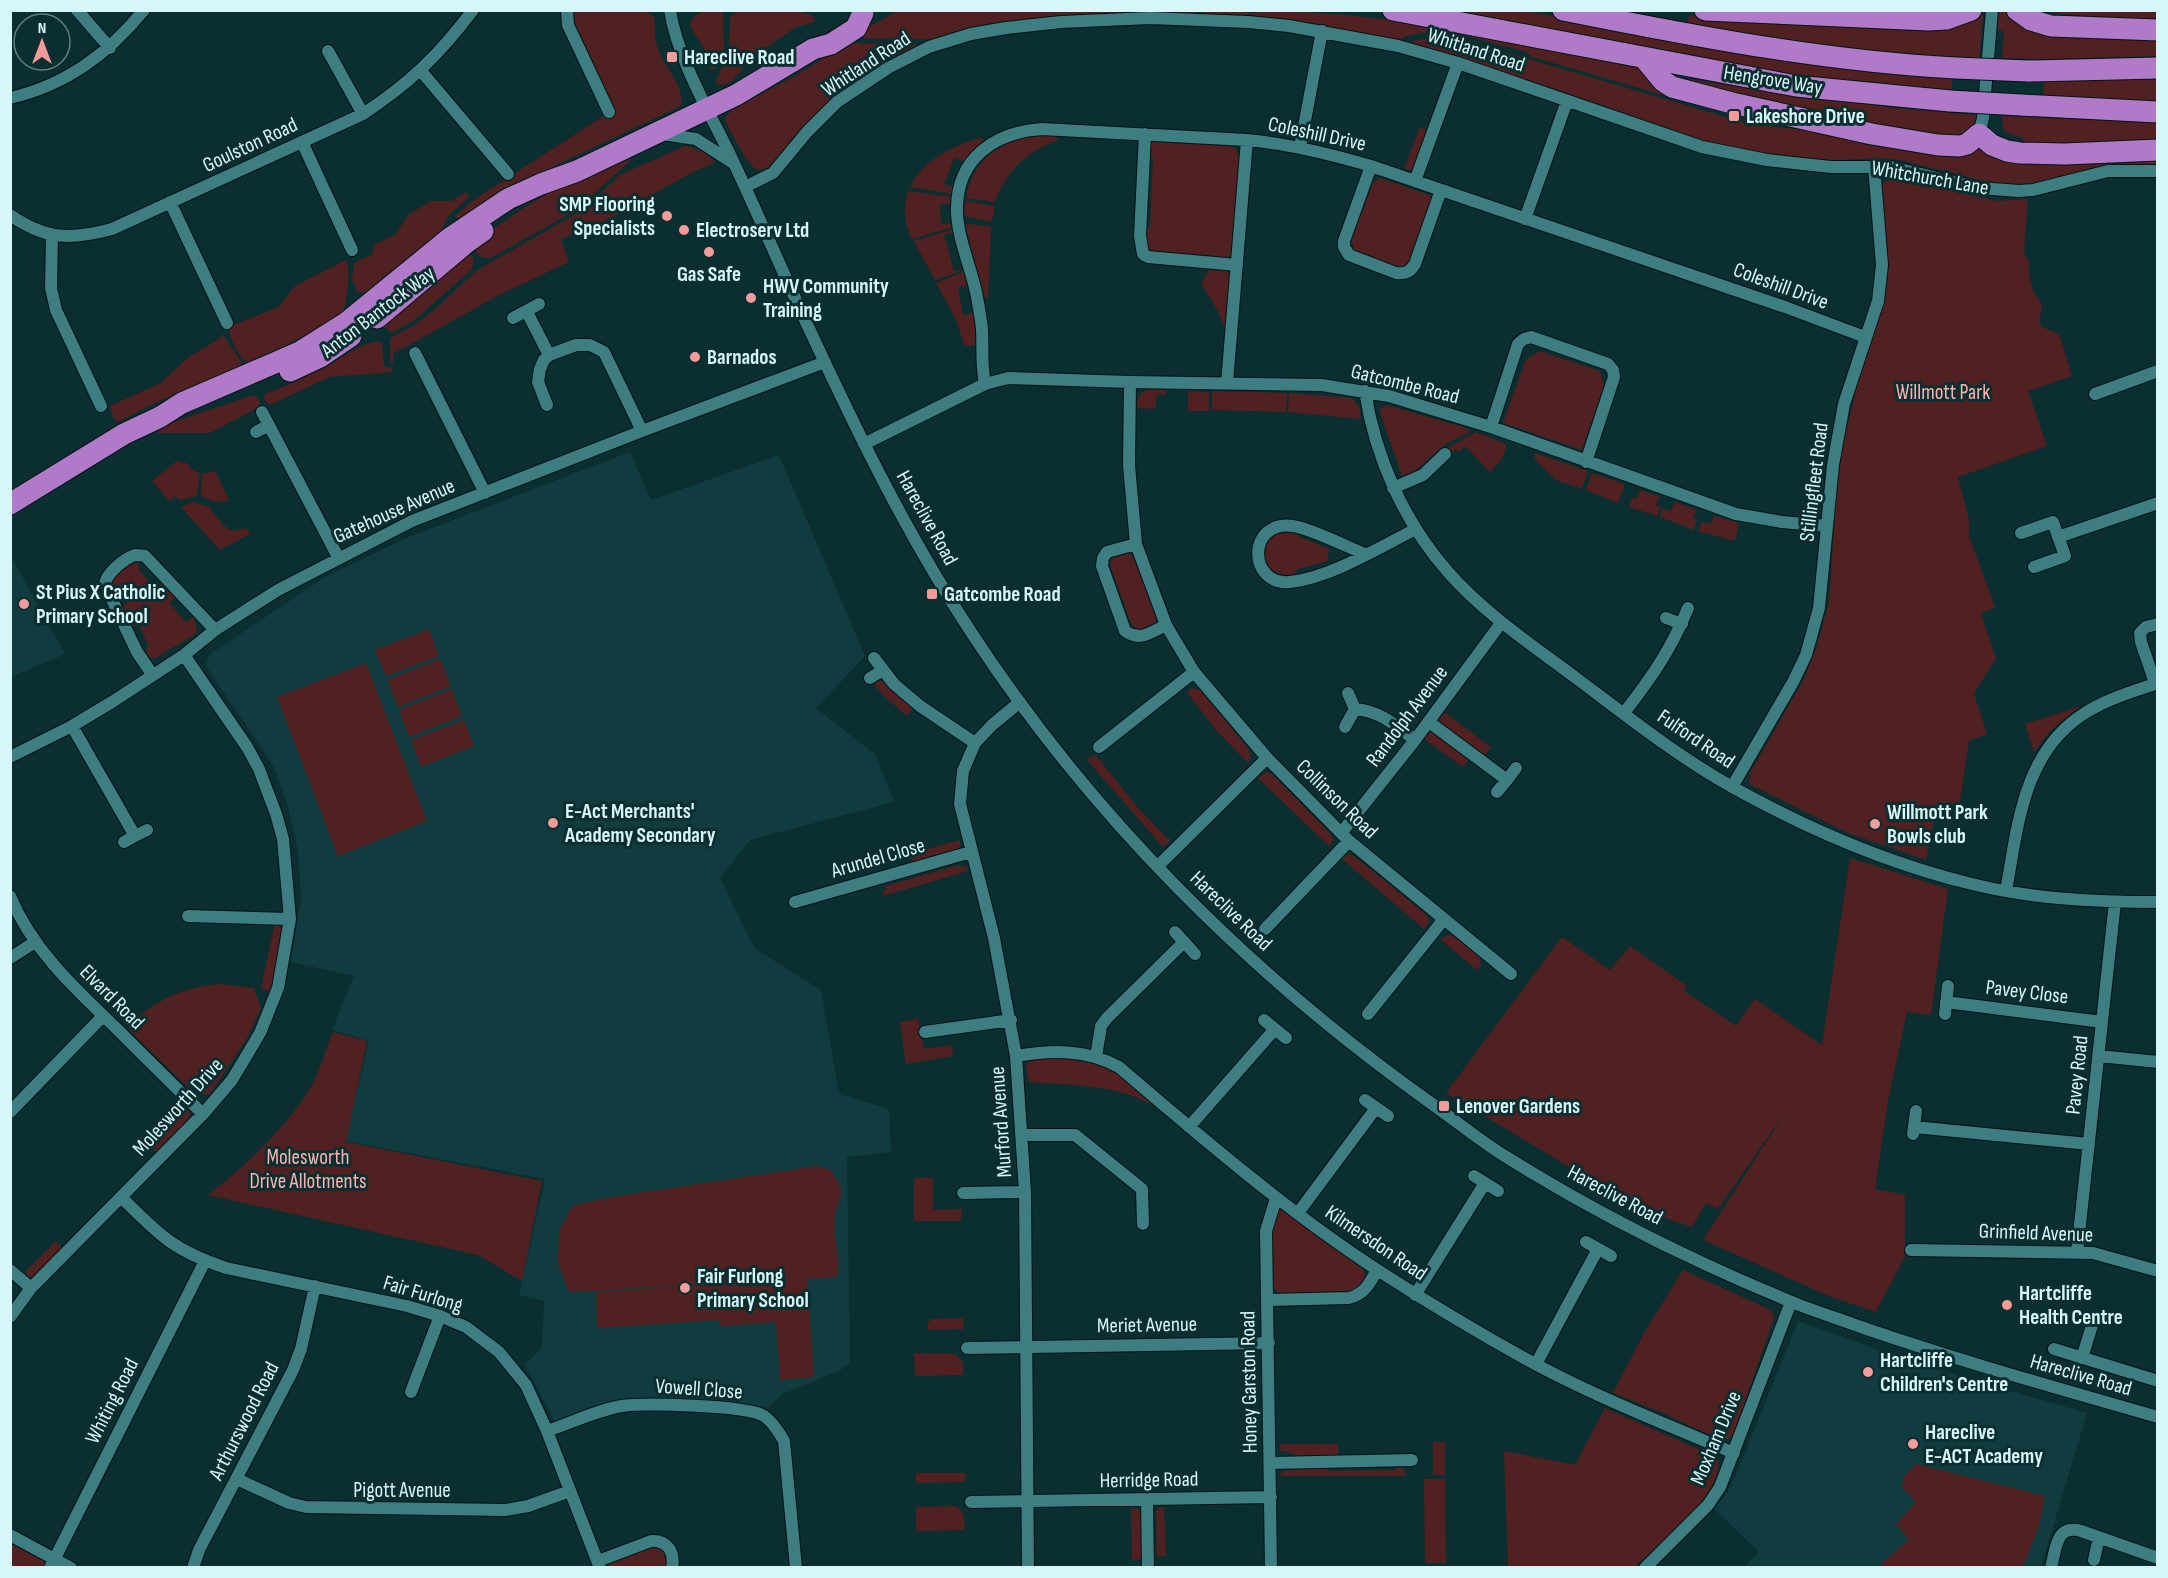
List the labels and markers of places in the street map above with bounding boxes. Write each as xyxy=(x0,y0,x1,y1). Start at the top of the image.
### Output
place label: Hareclive Road xyxy=(684,45,795,70)
marker: Hareclive Road xyxy=(665,50,679,64)
place label: Lakeshore Drive xyxy=(1746,104,1865,129)
marker: Lakeshore Drive xyxy=(1727,109,1741,123)
place label: SMP Flooring Specialists xyxy=(559,192,655,241)
marker: SMP Flooring Specialists xyxy=(660,209,674,223)
place label: Electroserv Ltd xyxy=(696,218,809,243)
marker: Electroserv Ltd xyxy=(677,223,691,237)
marker: Gas Safe xyxy=(702,245,716,259)
place label: Gas Safe xyxy=(677,262,741,287)
place label: HWV Community Training xyxy=(763,274,889,323)
marker: HWV Community Training xyxy=(744,291,758,305)
place label: Barnados xyxy=(707,345,776,370)
marker: Barnados xyxy=(688,350,702,364)
place label: St Pius X Catholic Primary School xyxy=(36,580,165,629)
place label: Gatcombe Road xyxy=(944,582,1061,607)
marker: Gatcombe Road xyxy=(925,587,939,601)
marker: St Pius X Catholic Primary School xyxy=(17,597,31,611)
place label: E-Act Merchants' Academy Secondary xyxy=(564,799,716,848)
place label: Willmott Park Bowls club xyxy=(1887,800,1988,849)
marker: E-Act Merchants' Academy Secondary xyxy=(546,816,560,830)
marker: Willmott Park Bowls club xyxy=(1868,817,1882,831)
place label: Lenover Gardens xyxy=(1456,1094,1580,1119)
marker: Lenover Gardens xyxy=(1437,1099,1451,1113)
place label: Fair Furlong Primary School xyxy=(697,1264,809,1313)
marker: Fair Furlong Primary School xyxy=(678,1281,692,1295)
place label: Hartcliffe Health Centre xyxy=(2019,1281,2123,1330)
marker: Hartcliffe Health Centre xyxy=(2000,1298,2014,1312)
place label: Hartcliffe Children's Centre xyxy=(1880,1348,2008,1397)
marker: Hartcliffe Children's Centre xyxy=(1861,1365,1875,1379)
place label: Hareclive E-ACT Academy xyxy=(1925,1420,2043,1469)
marker: Hareclive E-ACT Academy xyxy=(1906,1437,1920,1451)

